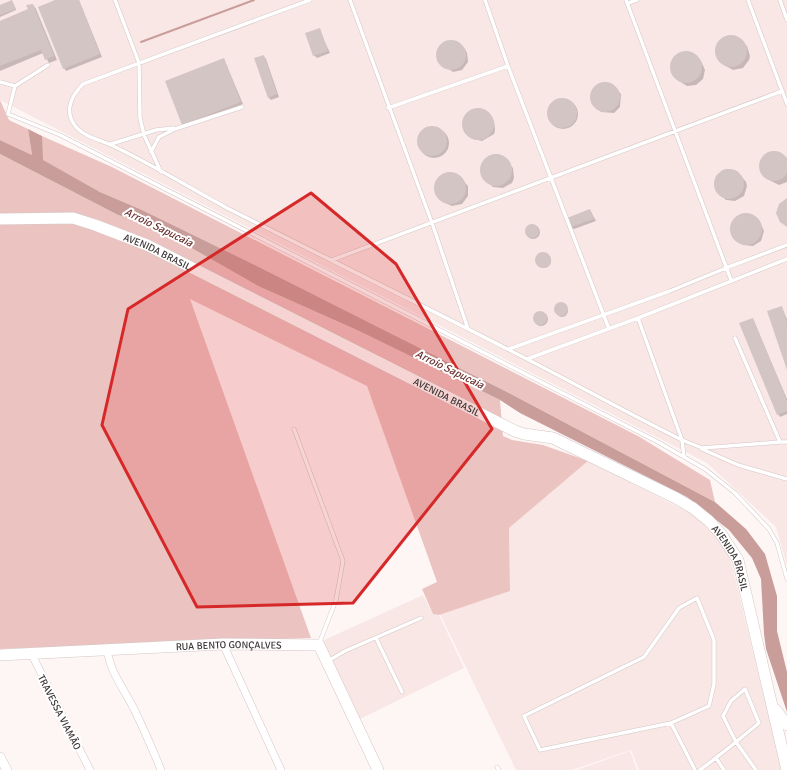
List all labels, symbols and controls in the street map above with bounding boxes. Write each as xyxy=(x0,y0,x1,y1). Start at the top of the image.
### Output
water label: Arroio Sapucaia xyxy=(123,205,195,250)
street label: AVENIDA BRASIL xyxy=(122,232,193,273)
water label: Arroio Sapucaia xyxy=(414,347,486,392)
street label: AVENIDA BRASIL xyxy=(411,376,482,419)
street label: AVENIDA BRASIL xyxy=(709,523,750,593)
street label: RUA BENTO GONÇALVES xyxy=(176,639,282,653)
street label: TRAVESSA VIAMÃO xyxy=(35,673,83,752)

